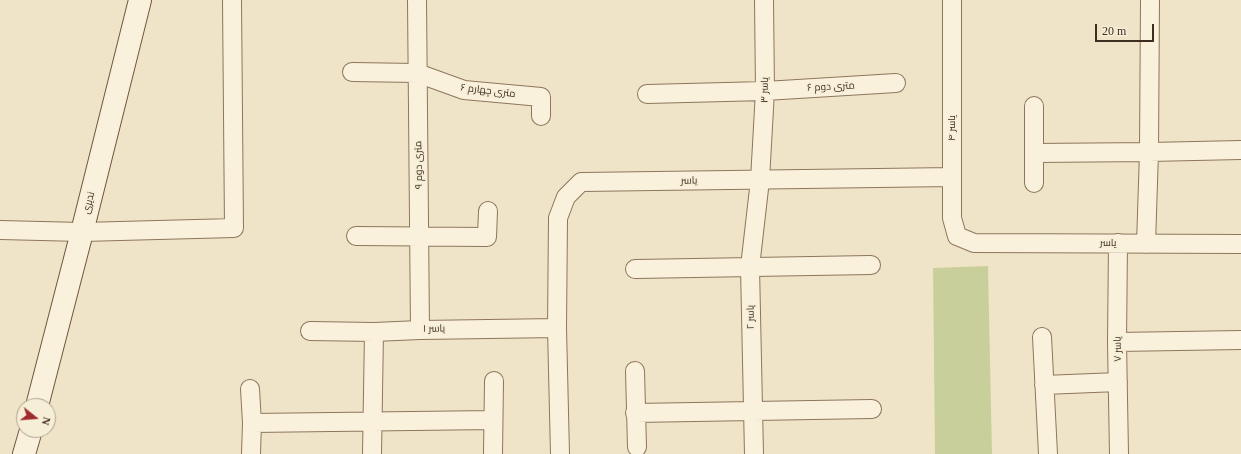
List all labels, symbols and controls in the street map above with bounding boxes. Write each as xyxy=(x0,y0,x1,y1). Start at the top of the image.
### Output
scale bar xyxy=(1097,16,1156,42)
text: 20 m xyxy=(1102,24,1126,38)
street label: یاسر ۳ xyxy=(759,77,771,103)
street label: ۶ متری دوم xyxy=(807,80,855,94)
street label: ۶ متری چهارم xyxy=(460,82,516,100)
street label: یاسر ۴ xyxy=(946,115,958,141)
street label: ۹ متری دوم xyxy=(413,141,425,189)
street label: یاسر xyxy=(681,175,697,187)
street label: ندیری xyxy=(80,191,98,215)
street label: یاسر xyxy=(1100,237,1116,249)
street label: یاسر ۲ xyxy=(745,305,757,329)
street label: یاسر ۱ xyxy=(423,323,445,335)
street label: یاسر ۷ xyxy=(1112,336,1124,362)
north arrow xyxy=(16,398,56,438)
text: N xyxy=(40,416,53,427)

